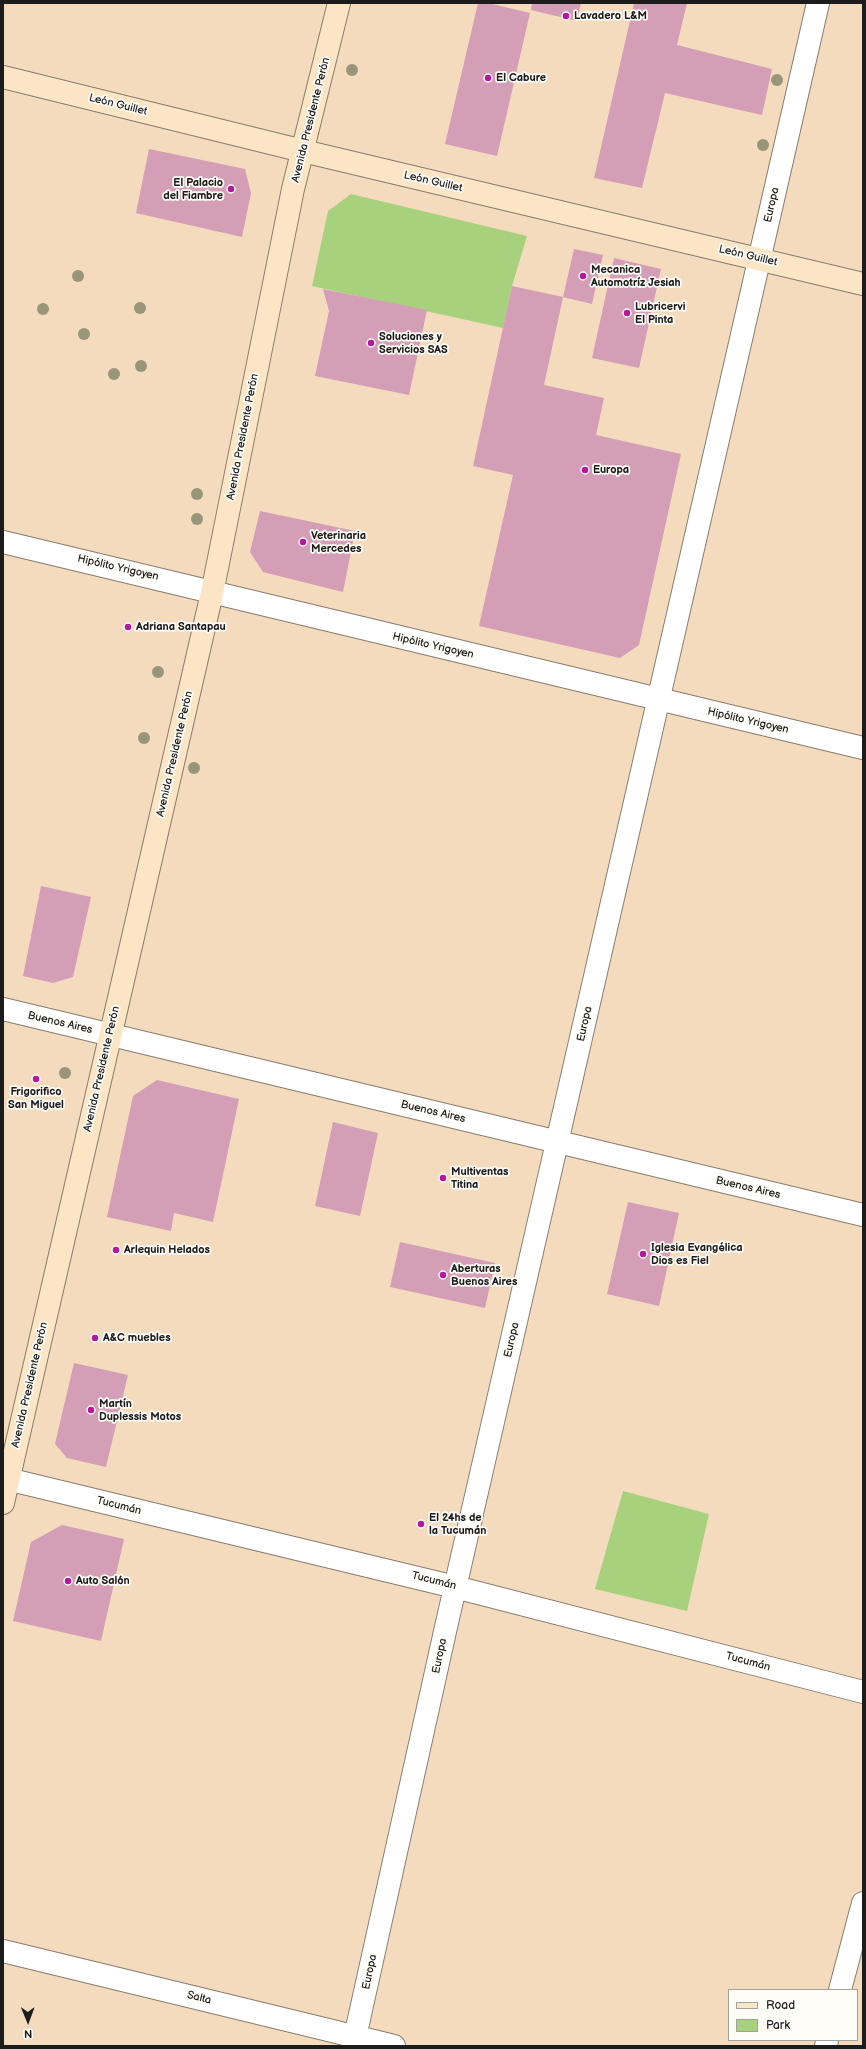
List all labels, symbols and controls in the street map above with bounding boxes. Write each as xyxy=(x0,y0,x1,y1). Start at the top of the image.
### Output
place label: Lavadero L&M xyxy=(574,9,647,23)
marker: Lavadero L&M xyxy=(561,11,571,21)
street label: Avenida Presidente Perón xyxy=(289,56,333,184)
place label: El Cabure xyxy=(496,71,546,85)
marker: El Cabure xyxy=(483,73,493,83)
street label: León Guillet xyxy=(87,91,149,119)
street label: León Guillet xyxy=(402,169,464,195)
place label: El Palacio del Fiambre xyxy=(163,176,223,202)
marker: El Palacio del Fiambre xyxy=(226,184,236,194)
street label: Europa xyxy=(762,186,782,224)
street label: León Guillet xyxy=(717,243,779,269)
place label: Mecanica Automotríz Jesiah xyxy=(591,263,681,289)
marker: Mecanica Automotríz Jesiah xyxy=(578,271,588,281)
place label: Lubricervi El Pinta xyxy=(635,300,685,326)
marker: Lubricervi El Pinta xyxy=(622,308,632,318)
place label: Soluciones y Servicios SAS xyxy=(379,330,448,356)
marker: Soluciones y Servicios SAS xyxy=(366,338,376,348)
street label: Avenida Presidente Perón xyxy=(224,373,262,501)
place label: Europa xyxy=(593,463,629,477)
marker: Europa xyxy=(580,465,590,475)
place label: Veterinaria Mercedes xyxy=(311,529,366,555)
marker: Veterinaria Mercedes xyxy=(298,537,308,547)
street label: Hipólito Yrigoyen xyxy=(76,552,160,584)
place label: Adriana Santapau xyxy=(136,620,226,634)
marker: Adriana Santapau xyxy=(123,622,133,632)
street label: Hipólito Yrigoyen xyxy=(391,630,475,662)
street label: Avenida Presidente Perón xyxy=(154,690,196,818)
street label: Hipólito Yrigoyen xyxy=(706,705,790,737)
street label: Avenida Presidente Perón xyxy=(81,1005,123,1133)
street label: Europa xyxy=(575,1005,595,1043)
street label: Buenos Aires xyxy=(26,1009,94,1037)
marker: Frigorifico San Miguel xyxy=(31,1074,41,1084)
place label: Frigorifico San Miguel xyxy=(8,1085,64,1111)
street label: Buenos Aires xyxy=(399,1098,467,1126)
place label: Multiventas Titina xyxy=(451,1165,508,1191)
marker: Multiventas Titina xyxy=(438,1173,448,1183)
street label: Buenos Aires xyxy=(714,1174,782,1202)
place label: Iglesia Evangélica Dios es Fiel xyxy=(651,1241,743,1267)
place label: Arlequin Helados xyxy=(124,1243,210,1257)
marker: Arlequin Helados xyxy=(111,1245,121,1255)
marker: Iglesia Evangélica Dios es Fiel xyxy=(638,1249,648,1259)
place label: Aberturas Buenos Aires xyxy=(451,1262,517,1288)
marker: Aberturas Buenos Aires xyxy=(438,1270,448,1280)
street label: Avenida Presidente Perón xyxy=(9,1321,51,1449)
street label: Europa xyxy=(502,1321,522,1359)
place label: A&C muebles xyxy=(103,1331,171,1345)
marker: A&C muebles xyxy=(90,1333,100,1343)
place label: Martín Duplessis Motos xyxy=(99,1397,181,1423)
marker: Martín Duplessis Motos xyxy=(86,1405,96,1415)
street label: Tucumán xyxy=(95,1494,143,1518)
place label: El 24hs de la Tucumán xyxy=(429,1511,486,1537)
marker: El 24hs de la Tucumán xyxy=(416,1519,426,1529)
street label: Tucumán xyxy=(410,1569,458,1593)
place label: Auto Salón xyxy=(76,1574,130,1588)
marker: Auto Salón xyxy=(63,1576,73,1586)
street label: Europa xyxy=(430,1637,450,1675)
street label: Tucumán xyxy=(724,1650,772,1674)
street label: Europa xyxy=(360,1953,380,1991)
street label: Salta xyxy=(185,1989,213,2007)
legend xyxy=(728,1989,858,2041)
text: Road xyxy=(766,1998,795,2013)
north arrow xyxy=(8,2001,48,2041)
text: Park xyxy=(766,2018,790,2033)
text: N xyxy=(24,2027,32,2040)

